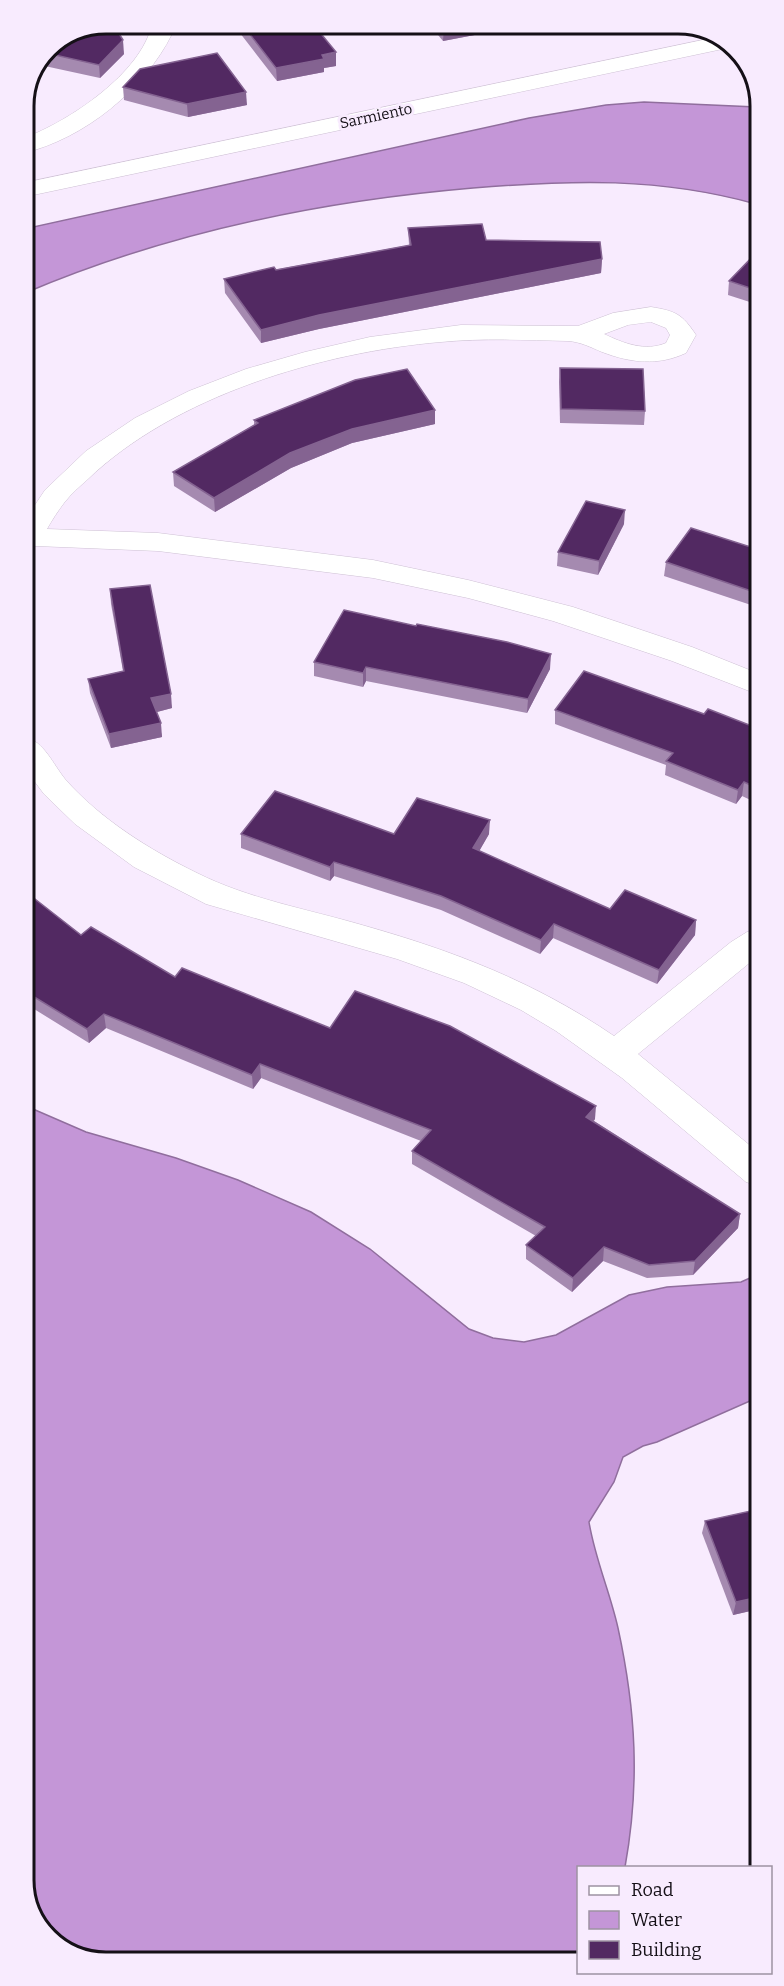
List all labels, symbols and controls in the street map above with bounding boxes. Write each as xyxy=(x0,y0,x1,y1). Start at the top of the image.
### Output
street label: Sarmiento xyxy=(338,100,414,132)
legend xyxy=(577,1866,772,1974)
text: Road xyxy=(631,1879,674,1901)
text: Water xyxy=(631,1909,682,1931)
text: Building xyxy=(631,1939,702,1961)

